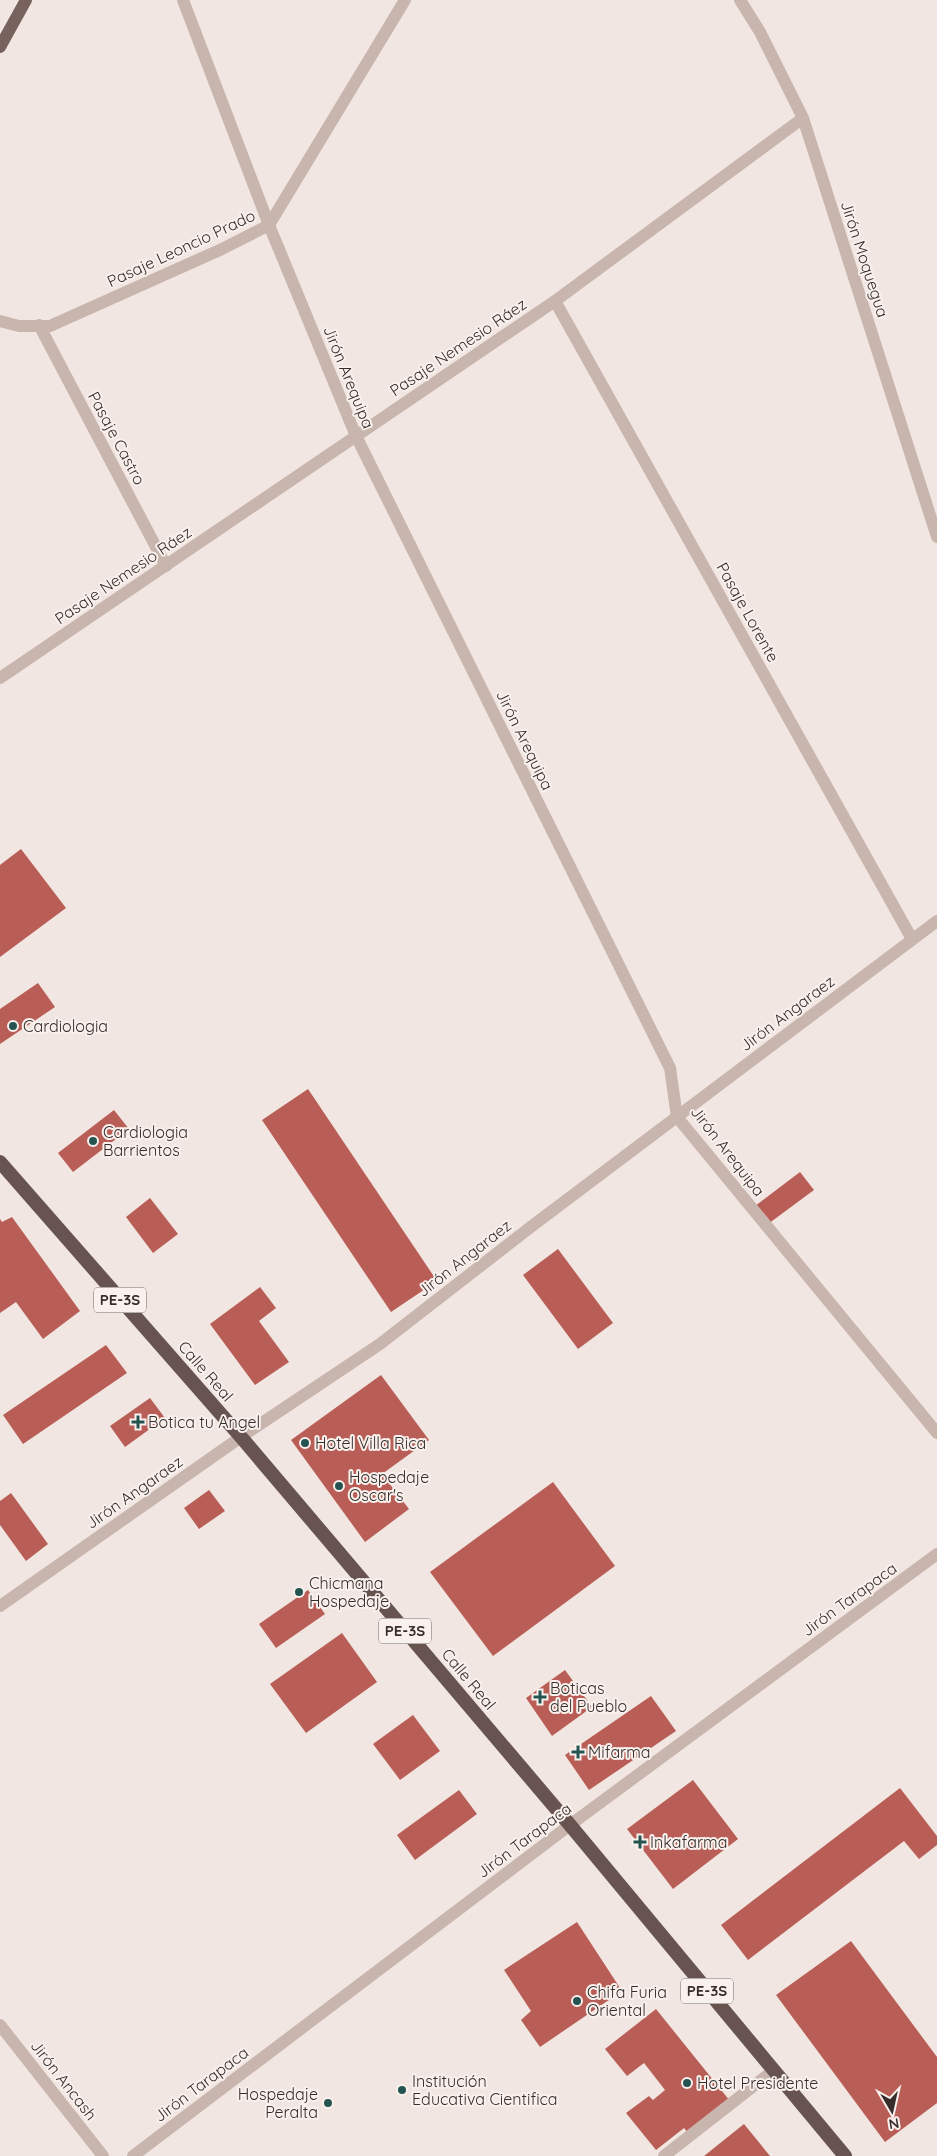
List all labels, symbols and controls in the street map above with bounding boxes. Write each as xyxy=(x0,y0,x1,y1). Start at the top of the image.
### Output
street label: Jirón Moquegua xyxy=(837,198,893,320)
street label: Pasaje Leoncio Prado xyxy=(104,205,258,291)
street label: Pasaje Nemesio Ráez xyxy=(386,294,530,400)
street label: Jirón Arequipa xyxy=(319,323,379,431)
street label: Pasaje Castro xyxy=(84,388,150,488)
street label: Pasaje Nemesio Ráez xyxy=(51,522,195,628)
street label: Pasaje Lorente xyxy=(712,559,784,665)
street label: Jirón Arequipa xyxy=(492,687,558,793)
street label: Jirón Angaraez xyxy=(736,971,838,1055)
place label: Cardiologia xyxy=(23,1016,108,1036)
marker: Cardiologia xyxy=(7,1020,19,1032)
street label: Jirón Arequipa xyxy=(687,1102,769,1200)
place label: Cardiologia Barrientos xyxy=(103,1122,188,1160)
marker: Cardiologia Barrientos xyxy=(87,1135,99,1147)
street label: Jirón Angaraez xyxy=(413,1215,515,1301)
road number: PE-3S xyxy=(94,1288,146,1312)
street label: Calle Real xyxy=(174,1337,238,1405)
place label: Botica tu Angel xyxy=(148,1412,260,1432)
marker: Botica tu Angel xyxy=(132,1416,144,1428)
place label: Hotel Villa Rica xyxy=(315,1433,426,1453)
marker: Hotel Villa Rica xyxy=(299,1437,311,1449)
street label: Jirón Angaraez xyxy=(82,1451,186,1533)
place label: Hospedaje Oscar's xyxy=(349,1467,429,1505)
marker: Hospedaje Oscar's xyxy=(333,1480,345,1492)
street label: Jirón Tarapaca xyxy=(797,1558,901,1640)
place label: Chicmana Hospedaje xyxy=(309,1573,389,1611)
marker: Chicmana Hospedaje xyxy=(293,1586,305,1598)
road number: PE-3S xyxy=(379,1618,431,1644)
street label: Calle Real xyxy=(438,1644,500,1714)
place label: Boticas del Pueblo xyxy=(550,1678,627,1716)
marker: Boticas del Pueblo xyxy=(534,1691,546,1703)
place label: Mifarma xyxy=(588,1742,651,1762)
marker: Mifarma xyxy=(572,1746,584,1758)
street label: Jirón Tarapaca xyxy=(473,1798,575,1882)
place label: Inkafarma xyxy=(650,1832,727,1852)
marker: Inkafarma xyxy=(634,1836,646,1848)
road number: PE-3S xyxy=(681,1978,733,2004)
place label: Chifa Furia Oriental xyxy=(587,1982,667,2020)
marker: Chifa Furia Oriental xyxy=(571,1995,583,2007)
street label: Jirón Ancash xyxy=(27,2036,101,2124)
street label: Jirón Tarapaca xyxy=(150,2042,252,2126)
place label: Institución Educativa Cientifica xyxy=(412,2071,558,2109)
place label: Hotel Presidente xyxy=(697,2073,818,2093)
marker: Hotel Presidente xyxy=(681,2077,693,2089)
place label: Hospedaje Peralta xyxy=(238,2084,318,2122)
marker: Institución Educativa Cientifica xyxy=(396,2084,408,2096)
north arrow xyxy=(867,2086,917,2136)
marker: Hospedaje Peralta xyxy=(322,2097,334,2109)
text: N xyxy=(888,2114,901,2134)

